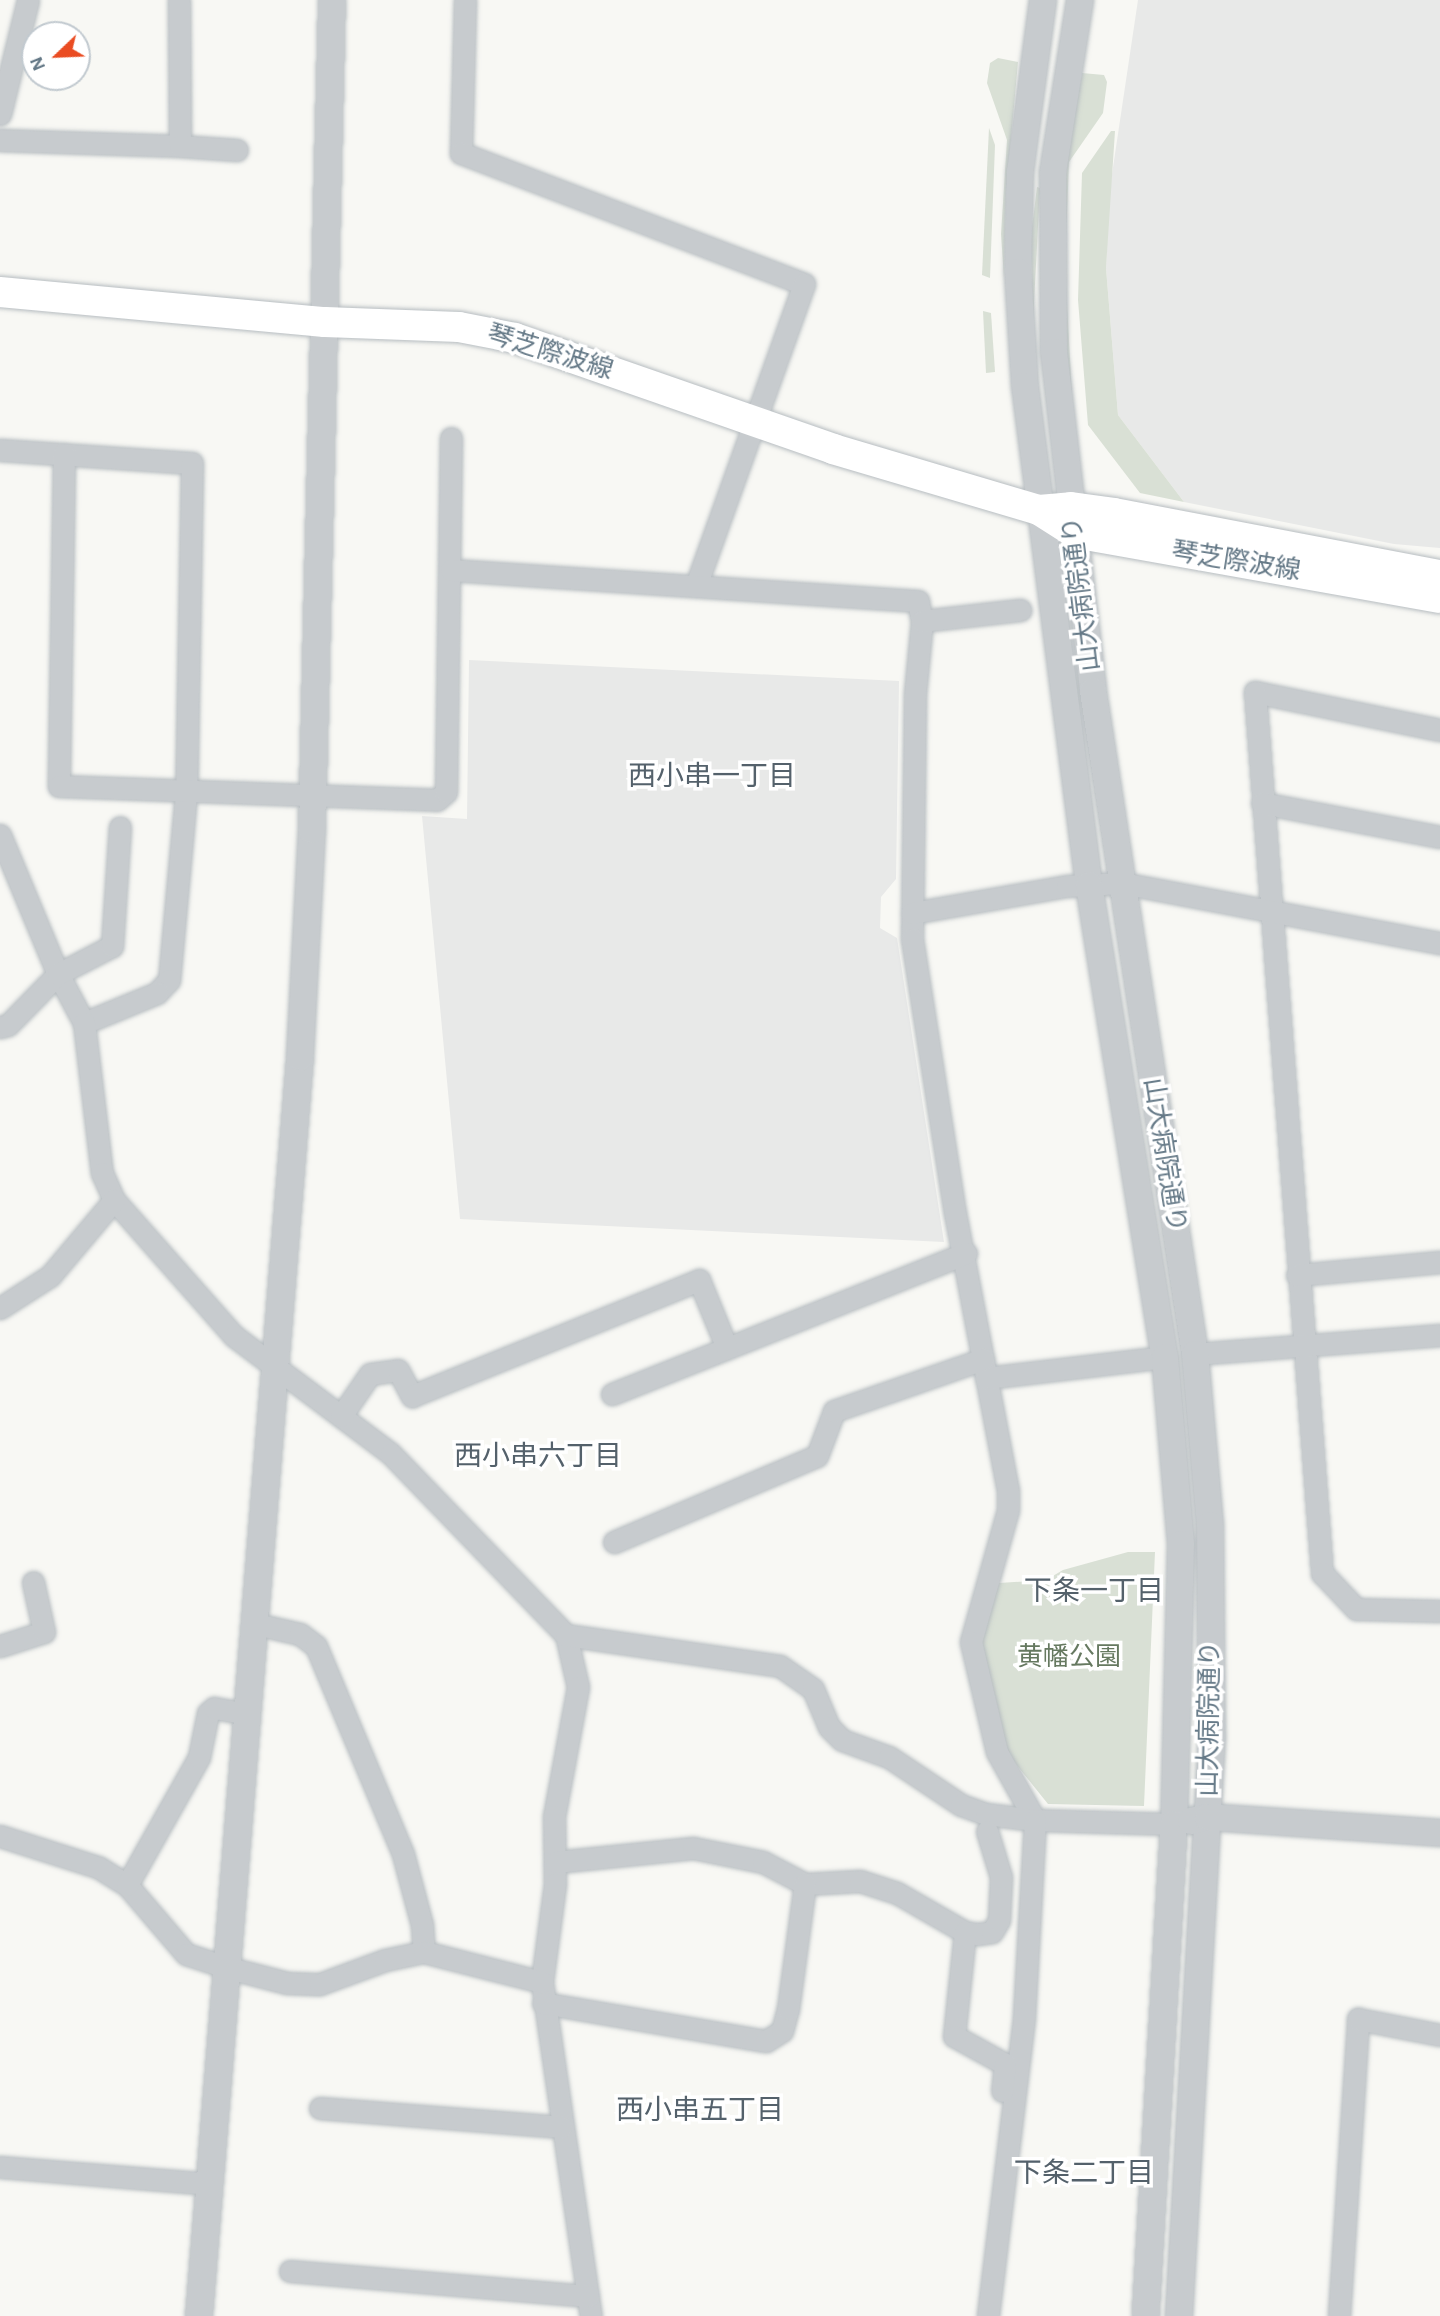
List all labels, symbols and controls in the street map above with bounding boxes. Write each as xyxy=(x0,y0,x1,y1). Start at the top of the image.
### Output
north arrow xyxy=(21,21,91,91)
text: N xyxy=(27,54,49,73)
street label: 琴芝際波線 xyxy=(483,319,617,387)
street label: 山大病院通り xyxy=(1057,515,1107,673)
street label: 琴芝際波線 xyxy=(1169,536,1303,588)
district label: 西小串一丁目 xyxy=(628,760,796,794)
street label: 山大病院通り xyxy=(1136,1076,1192,1234)
district label: 西小串六丁目 xyxy=(454,1440,622,1474)
district label: 下条一丁目 xyxy=(1024,1575,1164,1609)
street label: 山大病院通り xyxy=(1193,1641,1227,1797)
park label: 黄幡公園 xyxy=(1017,1642,1121,1674)
district label: 西小串五丁目 xyxy=(616,2094,784,2128)
district label: 下条二丁目 xyxy=(1014,2157,1154,2191)

